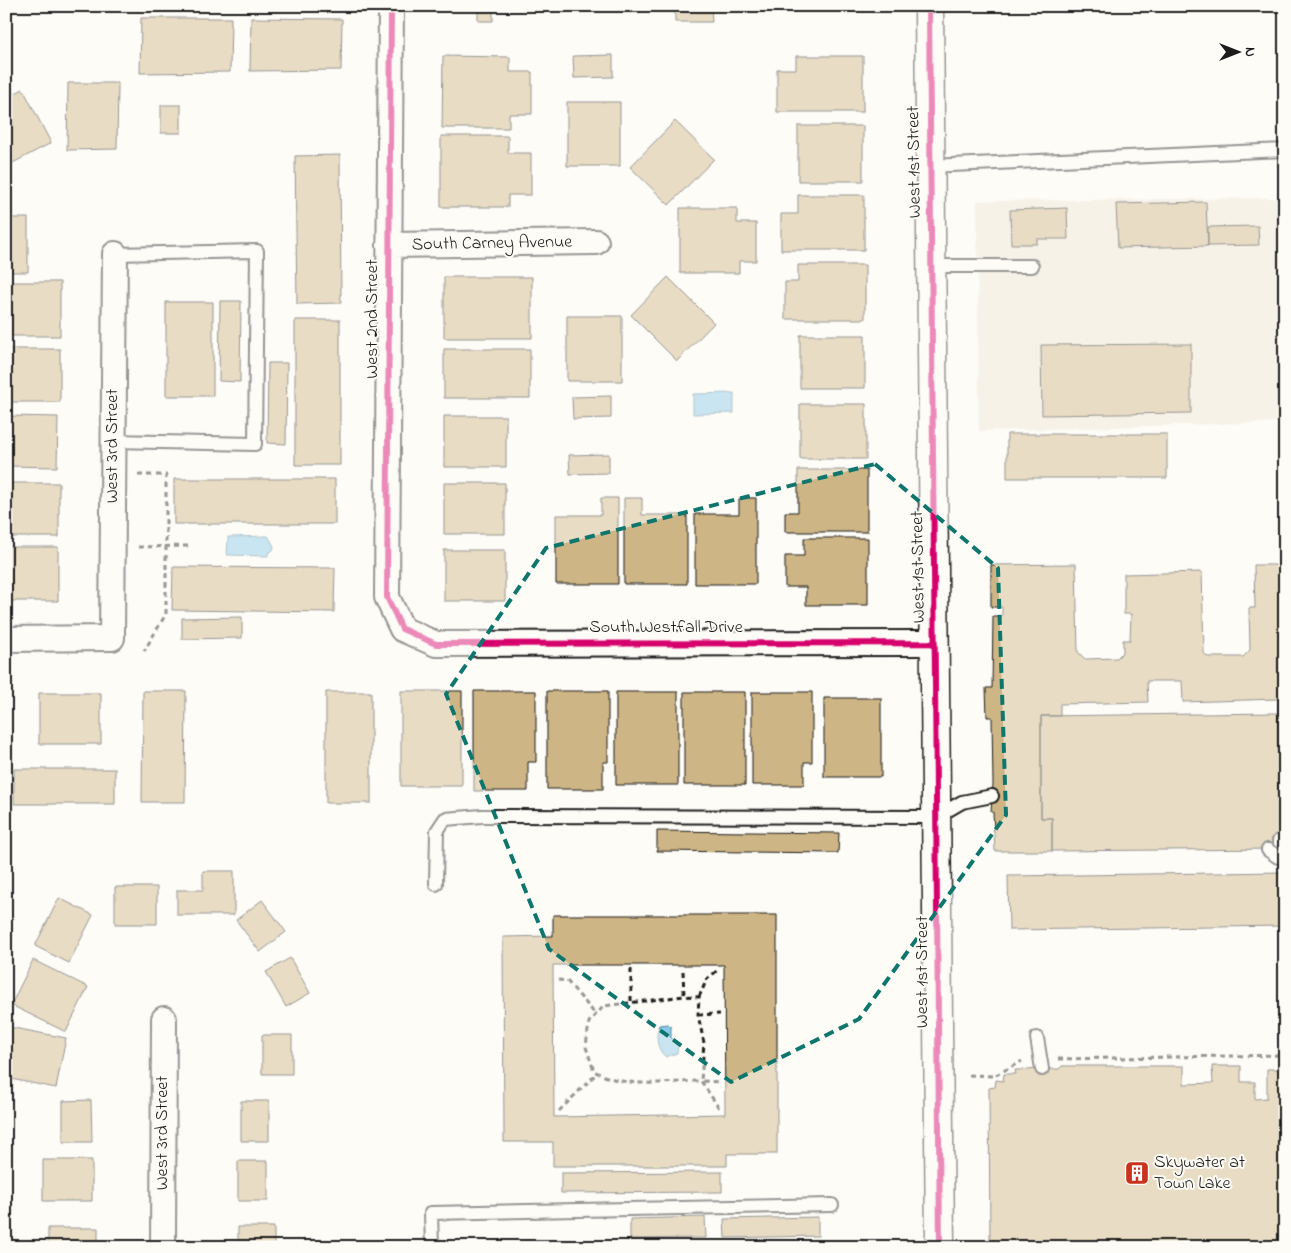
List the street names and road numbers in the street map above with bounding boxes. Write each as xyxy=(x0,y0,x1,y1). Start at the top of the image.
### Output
street label: West 1st Street xyxy=(901,106,929,218)
street label: South Carney Avenue xyxy=(411,230,574,258)
street label: West 2nd Street xyxy=(360,259,386,379)
street label: West 3rd Street xyxy=(100,389,126,503)
street label: West 1st Street xyxy=(905,511,933,623)
street label: South Westfall Drive xyxy=(589,615,744,641)
street label: West 1st Street xyxy=(910,916,936,1028)
street label: West 3rd Street xyxy=(150,1076,176,1190)

